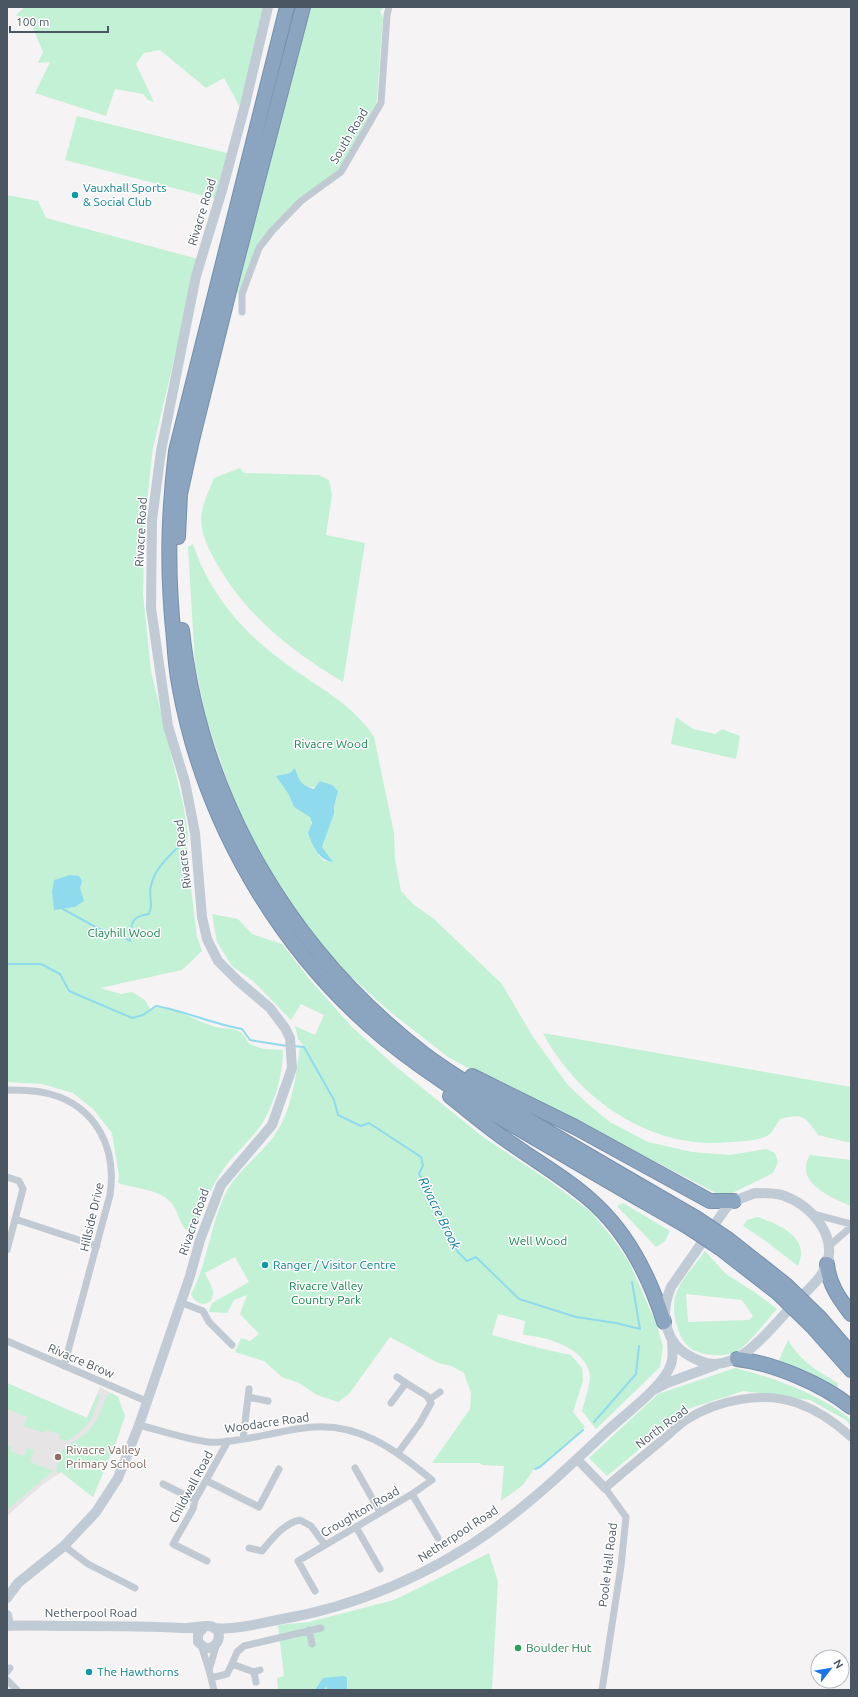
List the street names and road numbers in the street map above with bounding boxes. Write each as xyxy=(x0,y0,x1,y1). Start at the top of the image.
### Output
street label: South Road xyxy=(327,106,370,166)
street label: Rivacre Road xyxy=(185,177,218,247)
street label: Rivacre Road xyxy=(132,497,149,567)
street label: Rivacre Road xyxy=(172,819,193,889)
street label: Hillside Drive xyxy=(77,1181,106,1253)
street label: Rivacre Road xyxy=(176,1187,211,1257)
street label: Rivacre Brow xyxy=(46,1341,117,1381)
street label: North Road xyxy=(633,1403,690,1450)
street label: Woodacre Road xyxy=(224,1410,310,1435)
street label: Childwall Road xyxy=(166,1449,215,1525)
street label: Croughton Road xyxy=(318,1484,401,1539)
street label: Netherpool Road xyxy=(415,1503,500,1564)
street label: Poole Hall Road xyxy=(596,1522,619,1608)
street label: Netherpool Road xyxy=(45,1606,137,1619)

